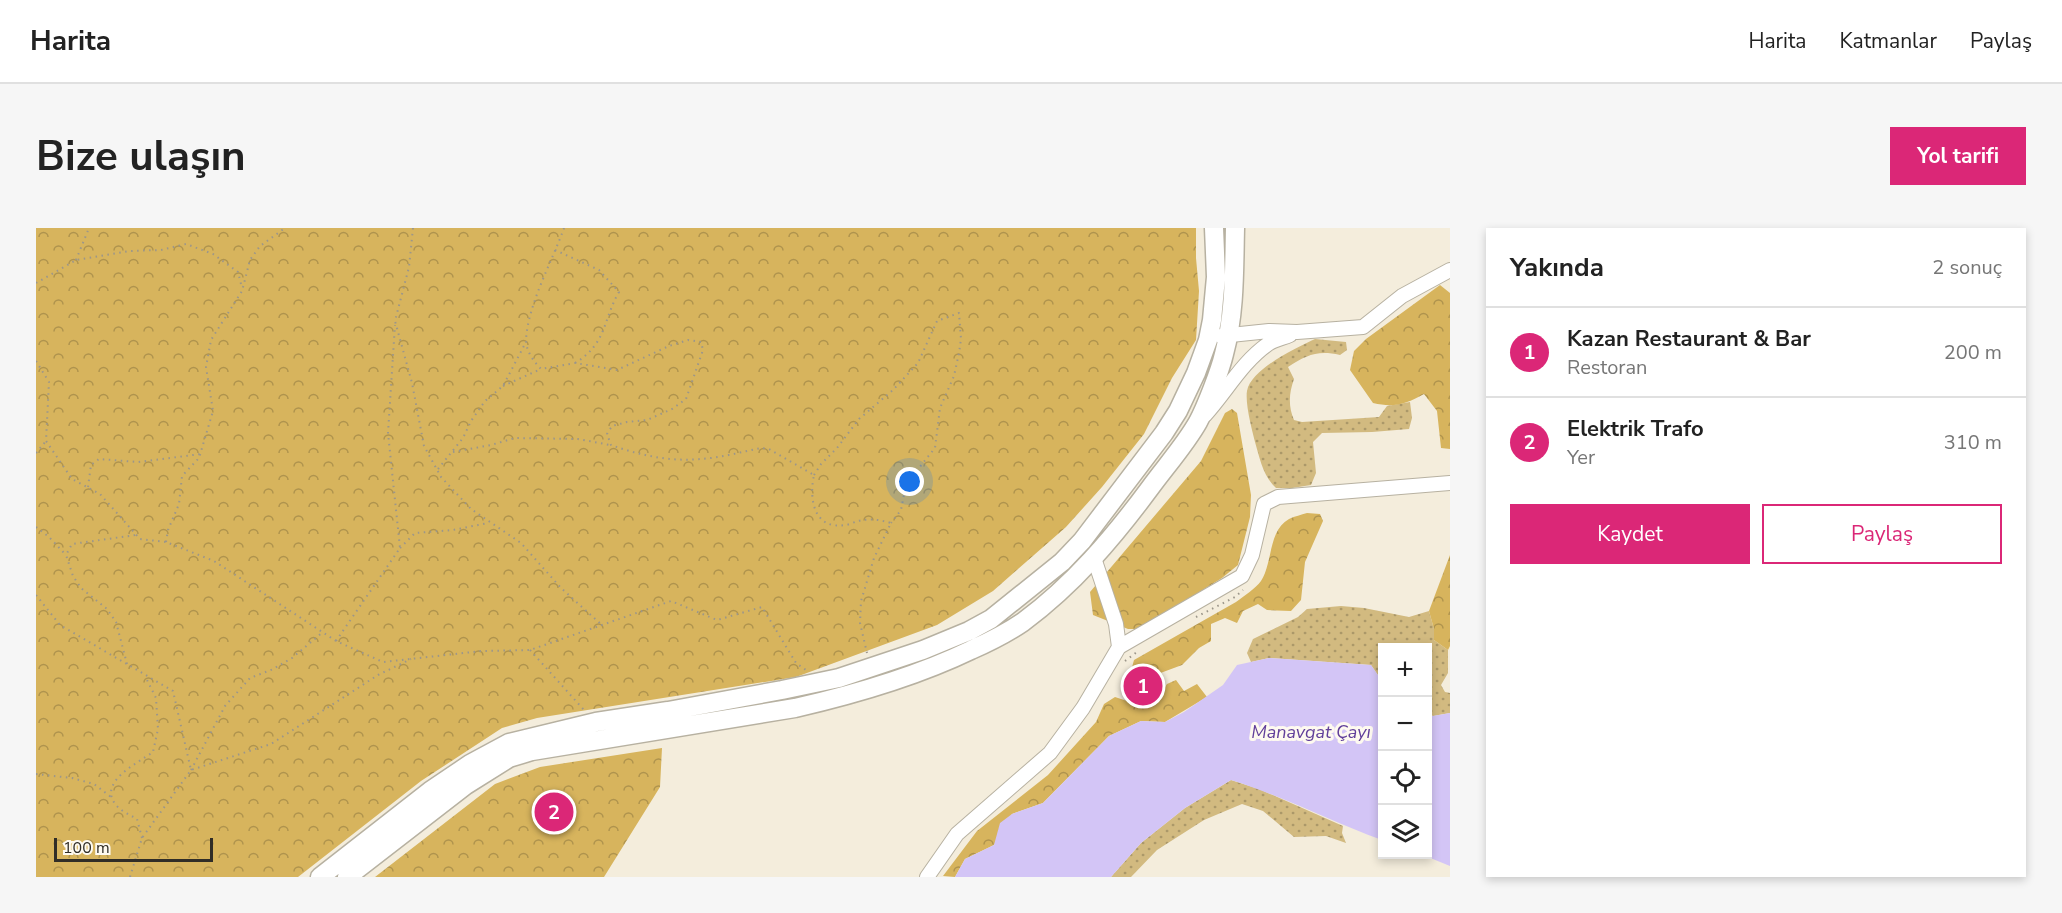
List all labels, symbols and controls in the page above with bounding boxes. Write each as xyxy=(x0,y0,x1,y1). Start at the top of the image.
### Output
text: Harita xyxy=(30,22,111,60)
text: Harita xyxy=(1748,27,1806,55)
text: Katmanlar xyxy=(1839,27,1937,55)
text: Paylaş xyxy=(1970,27,2032,55)
button: Yol tarifi xyxy=(1890,127,2026,185)
text: Bize ulaşın xyxy=(36,128,246,185)
text: Yakında xyxy=(1510,250,1604,285)
text: 2 sonuç xyxy=(1932,254,2002,281)
text: Kazan Restaurant & Bar xyxy=(1567,324,1811,354)
text: 1 xyxy=(1524,339,1536,366)
text: 200 m xyxy=(1944,339,2002,366)
text: Restoran xyxy=(1567,354,1647,381)
text: Elektrik Trafo xyxy=(1567,414,1704,444)
text: 2 xyxy=(1524,429,1536,456)
text: 310 m xyxy=(1944,429,2002,456)
text: Yer xyxy=(1567,444,1595,471)
your location xyxy=(895,467,924,496)
button: Kaydet xyxy=(1510,504,1750,564)
button: Paylaş xyxy=(1762,504,2002,564)
map controls xyxy=(1378,643,1432,859)
button: + xyxy=(1378,643,1432,697)
pin: 1 xyxy=(1124,664,1162,708)
button: − xyxy=(1378,697,1432,751)
water label: Manavgat Çayı xyxy=(1251,720,1371,744)
button: locate xyxy=(1378,751,1432,805)
pin: 2 xyxy=(534,790,574,834)
button: layers xyxy=(1378,805,1432,859)
scale bar xyxy=(54,835,213,862)
text: 100 m xyxy=(63,837,110,859)

